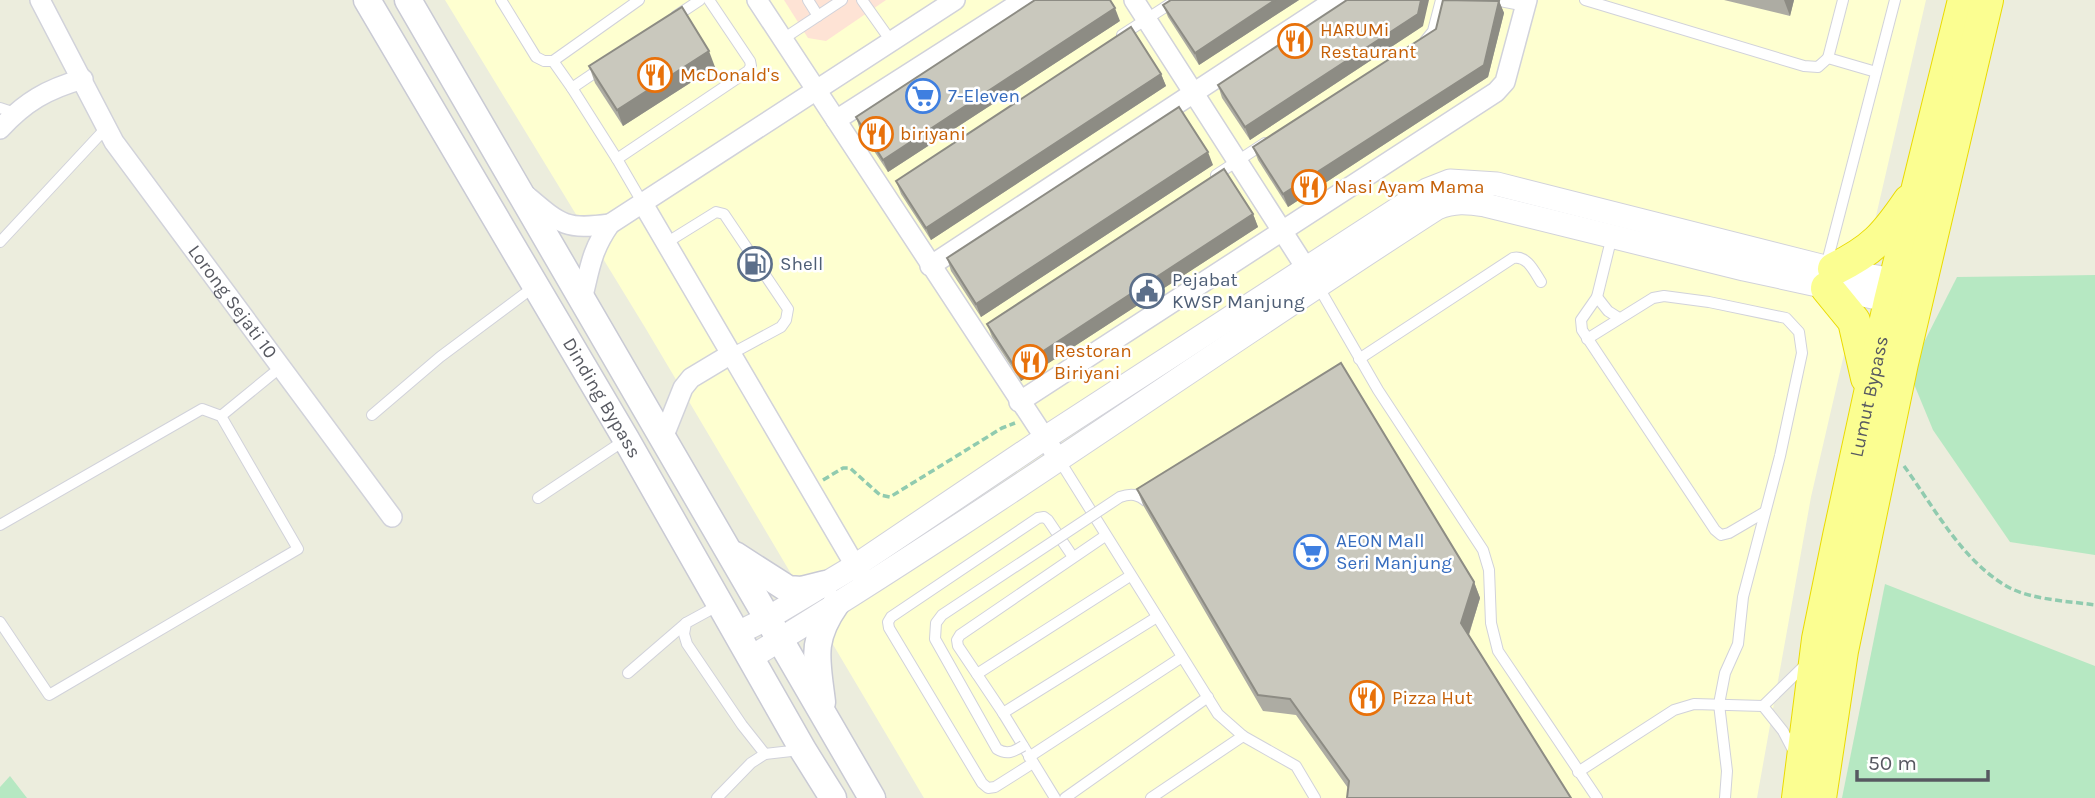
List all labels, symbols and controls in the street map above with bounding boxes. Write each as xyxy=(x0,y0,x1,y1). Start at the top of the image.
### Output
place label: HARUMi Restaurant xyxy=(1320,19,1416,63)
restaurant icon: HARUMi Restaurant xyxy=(1276,22,1314,60)
restaurant icon: McDonald's xyxy=(636,56,674,94)
place label: McDonald's xyxy=(680,64,780,86)
supermarket icon: 7-Eleven xyxy=(904,77,942,115)
place label: 7-Eleven xyxy=(948,85,1020,107)
restaurant icon: biriyani xyxy=(857,115,895,153)
place label: biriyani xyxy=(900,123,966,145)
restaurant icon: Nasi Ayam Mama xyxy=(1290,168,1328,206)
place label: Nasi Ayam Mama xyxy=(1334,176,1484,198)
street label: Lorong Sejati 10 xyxy=(183,241,282,363)
fuel station icon: Shell xyxy=(736,245,774,283)
place label: Shell xyxy=(780,253,823,275)
place label: Pejabat KWSP Manjung xyxy=(1172,269,1305,313)
public building icon: Pejabat KWSP Manjung xyxy=(1128,272,1166,310)
street label: Dinding Bypass xyxy=(558,334,645,462)
street label: Lumut Bypass xyxy=(1845,334,1893,459)
place label: Restoran Biriyani xyxy=(1054,340,1132,384)
restaurant icon: Restoran Biriyani xyxy=(1011,343,1049,381)
place label: AEON Mall Seri Manjung xyxy=(1336,530,1452,574)
supermarket icon: AEON Mall Seri Manjung xyxy=(1292,533,1330,571)
restaurant icon: Pizza Hut xyxy=(1348,679,1386,717)
place label: Pizza Hut xyxy=(1392,687,1473,709)
scale bar xyxy=(1857,738,1988,782)
text: 50 m xyxy=(1868,751,1917,775)

